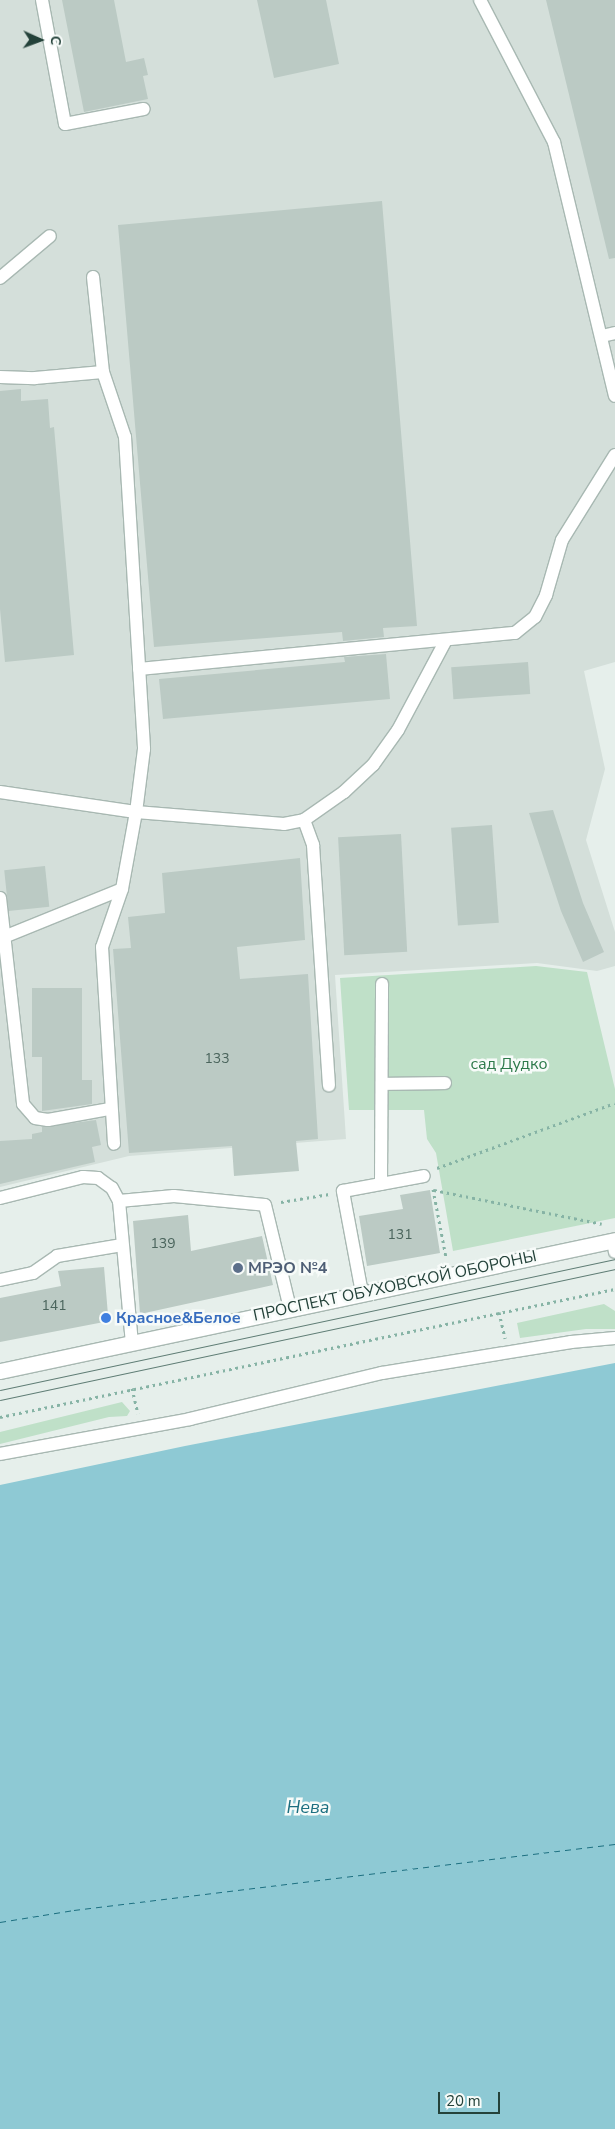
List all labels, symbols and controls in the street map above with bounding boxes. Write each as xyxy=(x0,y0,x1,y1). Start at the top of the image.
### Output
north arrow xyxy=(15,15,65,65)
text: С xyxy=(46,35,65,46)
house number: 133 xyxy=(204,1051,230,1067)
park label: сад Дудко xyxy=(470,1054,548,1074)
house number: 131 xyxy=(387,1227,413,1243)
house number: 139 xyxy=(150,1236,176,1252)
street label: ПРОСПЕКТ ОБУХОВСКОЙ ОБОРОНЫ xyxy=(252,1247,538,1325)
place label: МРЭО №4 xyxy=(248,1258,327,1278)
marker: МРЭО №4 xyxy=(232,1262,244,1274)
house number: 141 xyxy=(41,1298,67,1314)
place label: Красное&Белое xyxy=(116,1308,241,1328)
marker: Красное&Белое xyxy=(100,1312,112,1324)
water label: Нева xyxy=(286,1796,330,1818)
scale bar xyxy=(440,2082,502,2114)
text: 20 m xyxy=(446,2091,481,2111)

